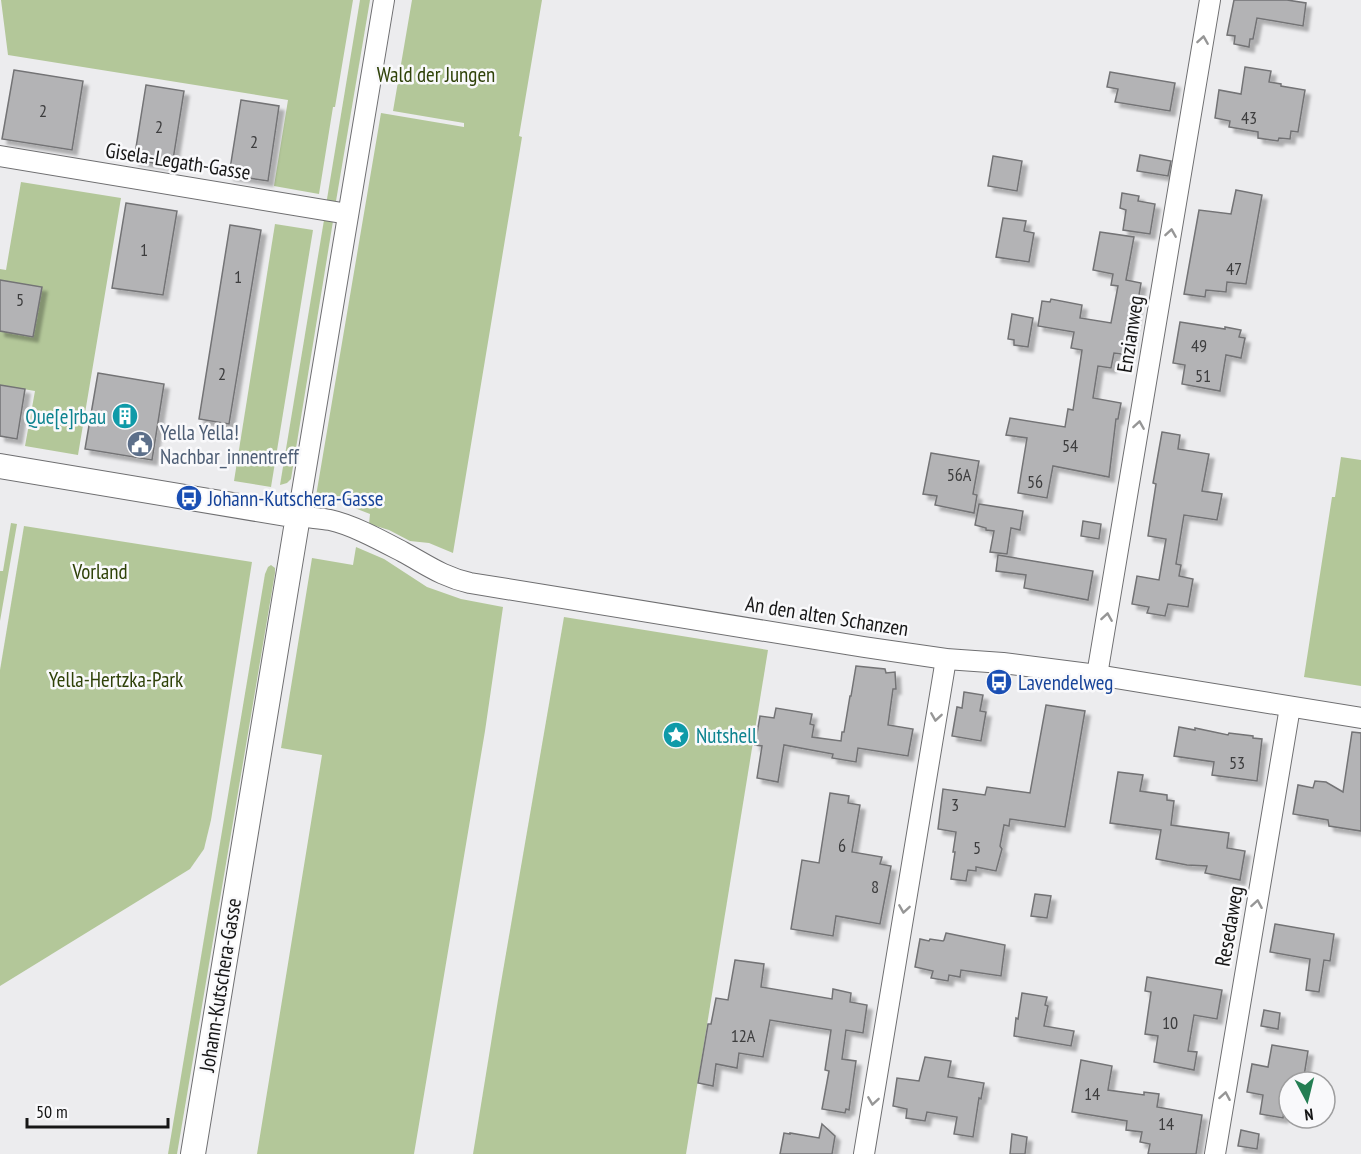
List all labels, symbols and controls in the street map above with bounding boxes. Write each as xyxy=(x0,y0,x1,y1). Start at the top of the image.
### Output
one-way arrow xyxy=(1197,36,1209,45)
park label: Wald der Jungen xyxy=(377,61,495,88)
house number: 2 xyxy=(39,99,47,122)
house number: 43 xyxy=(1241,106,1257,129)
house number: 2 xyxy=(155,115,163,138)
house number: 2 xyxy=(250,130,258,153)
street label: Gisela-Legath-Gasse xyxy=(104,136,252,186)
one-way arrow xyxy=(1165,228,1177,237)
house number: 1 xyxy=(140,238,148,261)
house number: 47 xyxy=(1226,257,1242,280)
house number: 1 xyxy=(234,265,242,288)
house number: 5 xyxy=(16,288,24,311)
street label: Enzianweg xyxy=(1111,293,1149,375)
house number: 49 xyxy=(1191,334,1207,357)
house number: 2 xyxy=(218,362,226,385)
house number: 51 xyxy=(1195,364,1211,387)
building icon: Que[e]rbau xyxy=(110,401,140,431)
place label: Que[e]rbau xyxy=(25,403,106,430)
place label: Yella Yella! Nachbar_innentreff xyxy=(160,419,299,470)
one-way arrow xyxy=(1133,420,1145,430)
public building icon: Yella Yella! Nachbar_innentreff xyxy=(125,429,155,459)
house number: 54 xyxy=(1062,434,1078,457)
house number: 56A xyxy=(947,463,972,486)
house number: 56 xyxy=(1027,470,1043,493)
bus stop icon: Johann-Kutschera-Gasse xyxy=(174,483,204,513)
place label: Johann-Kutschera-Gasse xyxy=(207,485,383,512)
park label: Vorland xyxy=(71,558,128,585)
street label: An den alten Schanzen xyxy=(743,590,911,642)
one-way arrow xyxy=(1101,613,1113,622)
park label: Yella-Hertzka-Park xyxy=(49,666,183,693)
bus stop icon: Lavendelweg xyxy=(984,667,1014,697)
place label: Lavendelweg xyxy=(1018,669,1113,696)
one-way arrow xyxy=(931,712,943,721)
place icon: Nutshell xyxy=(661,720,691,750)
place label: Nutshell xyxy=(696,722,757,749)
house number: 53 xyxy=(1229,751,1245,774)
house number: 3 xyxy=(951,793,959,816)
house number: 6 xyxy=(838,834,846,857)
house number: 5 xyxy=(973,836,981,859)
house number: 8 xyxy=(871,875,879,898)
street label: Resedaweg xyxy=(1209,884,1249,968)
street label: Johann-Kutschera-Gasse xyxy=(193,896,247,1075)
one-way arrow xyxy=(1250,899,1263,909)
one-way arrow xyxy=(899,904,911,914)
house number: 10 xyxy=(1162,1011,1178,1034)
house number: 12A xyxy=(731,1024,756,1047)
north arrow xyxy=(1277,1070,1337,1130)
house number: 14 xyxy=(1084,1082,1100,1105)
scale bar xyxy=(27,1091,168,1129)
one-way arrow xyxy=(1218,1092,1230,1101)
one-way arrow xyxy=(867,1097,879,1106)
text: 50 m xyxy=(36,1100,68,1123)
text: N xyxy=(1303,1104,1314,1125)
house number: 14 xyxy=(1158,1112,1174,1135)

